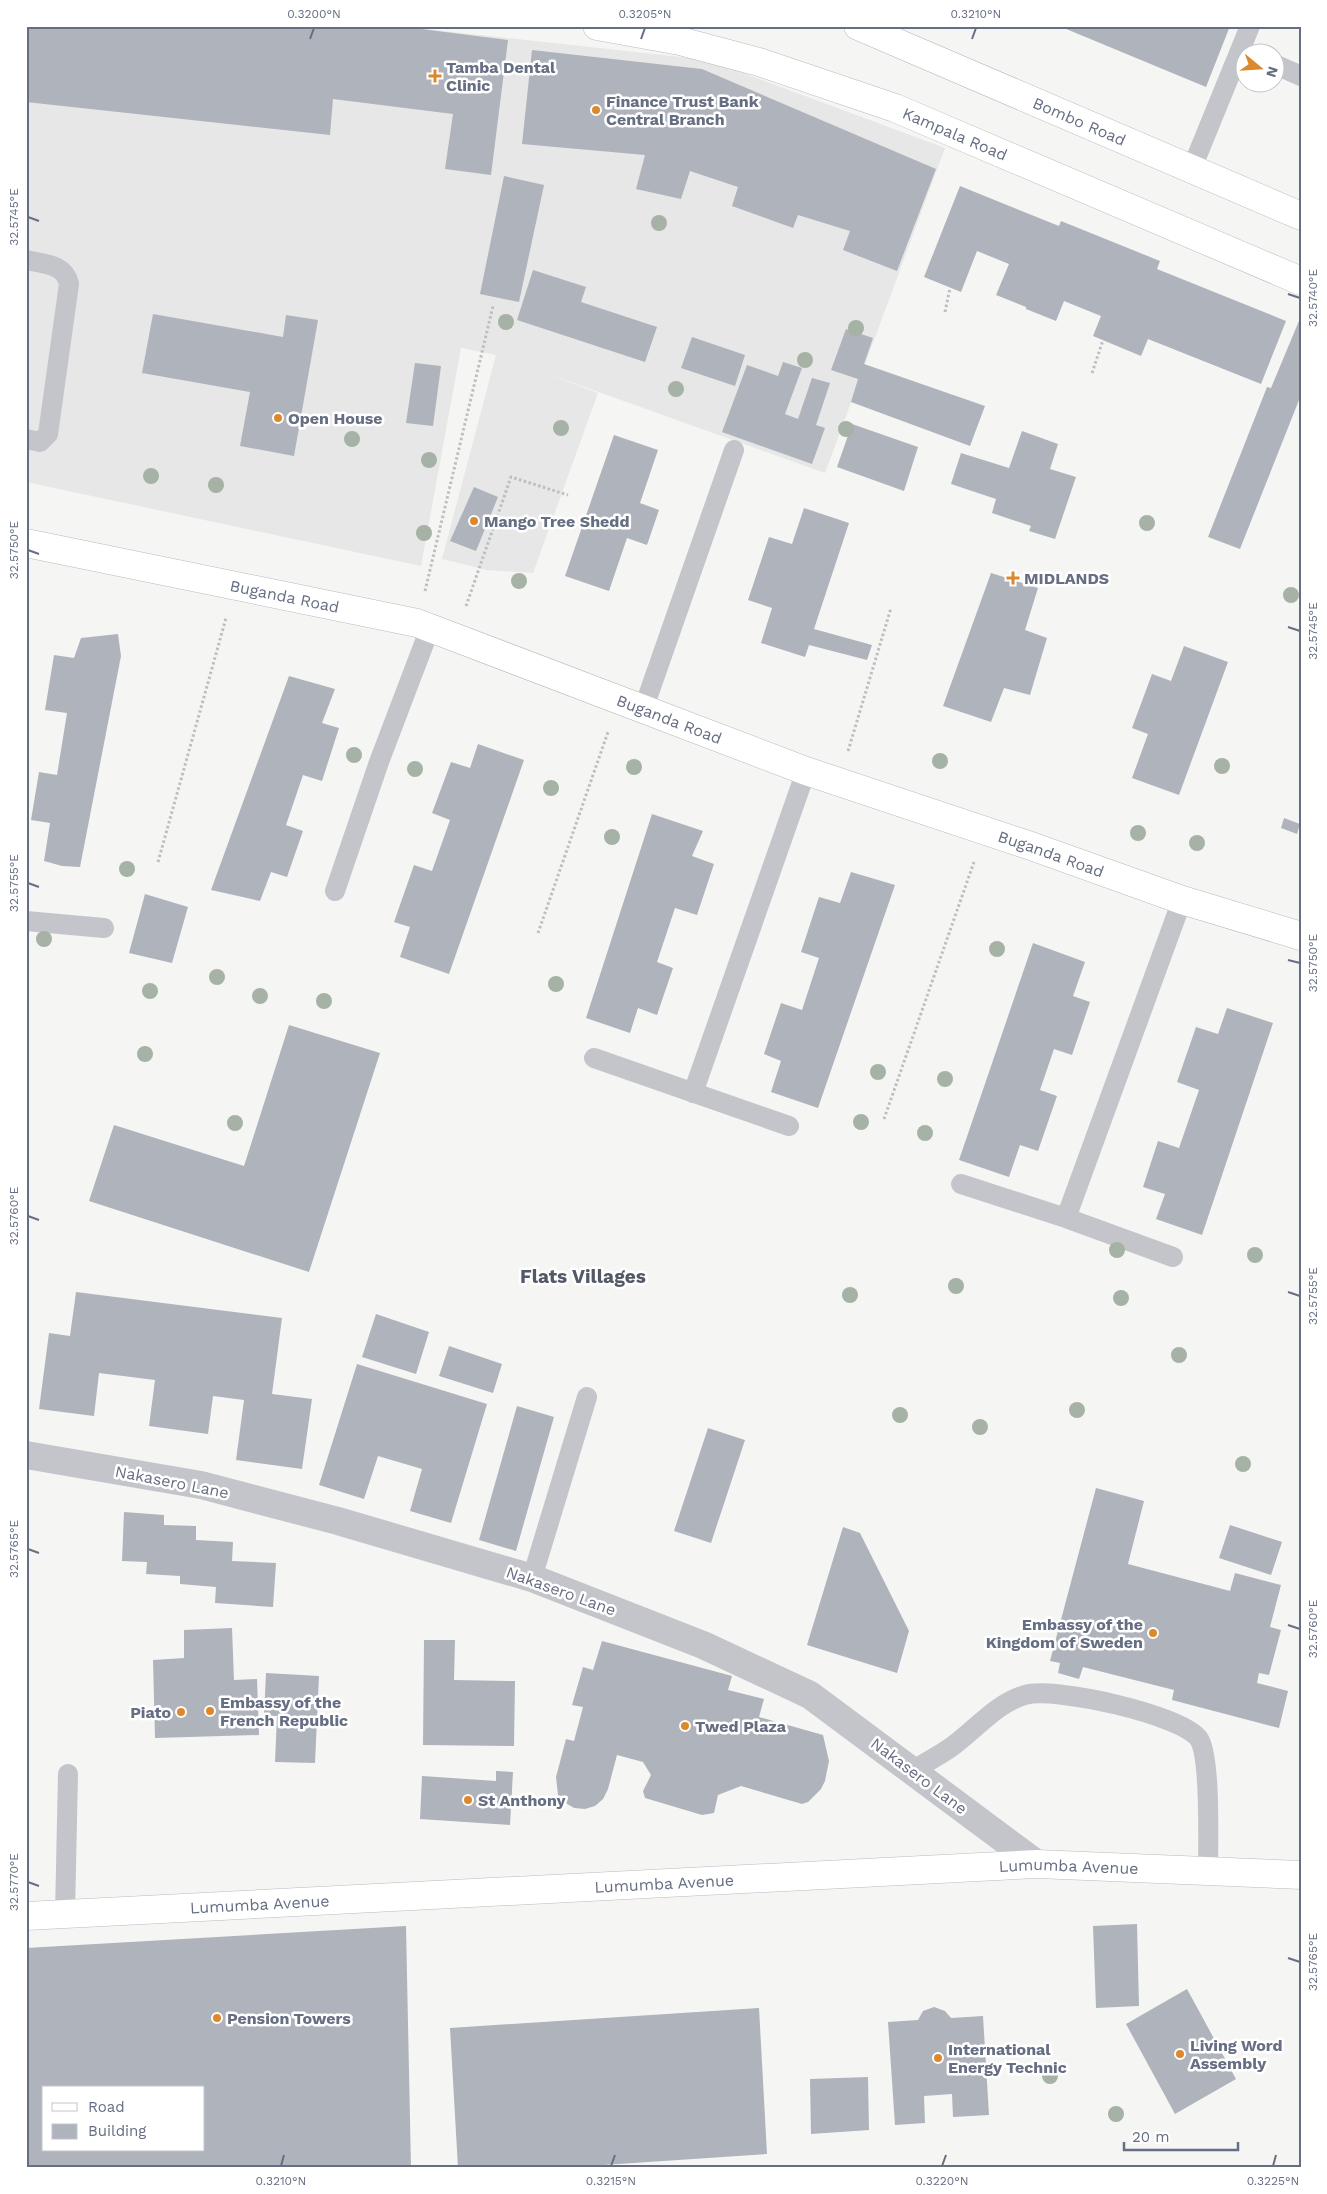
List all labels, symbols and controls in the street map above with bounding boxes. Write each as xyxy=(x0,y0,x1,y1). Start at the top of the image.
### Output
text: 0.3200°N xyxy=(287,7,341,21)
text: 0.3205°N xyxy=(618,7,672,21)
text: 0.3210°N xyxy=(951,7,1001,21)
north arrow xyxy=(1234,42,1284,92)
place label: Tamba Dental Clinic xyxy=(446,58,556,95)
text: N xyxy=(1263,65,1282,79)
marker: Tamba Dental Clinic xyxy=(428,69,442,83)
place label: Finance Trust Bank Central Branch xyxy=(606,92,759,129)
street label: Bombo Road xyxy=(1030,93,1129,149)
street label: Kampala Road xyxy=(900,103,1010,164)
marker: Finance Trust Bank Central Branch xyxy=(590,104,602,116)
text: 32.5745°E xyxy=(7,188,21,246)
text: 32.5740°E xyxy=(1306,269,1320,327)
place label: Open House xyxy=(288,409,383,428)
marker: Open House xyxy=(272,412,284,424)
place label: Mango Tree Shedd xyxy=(484,512,629,531)
marker: Mango Tree Shedd xyxy=(468,515,480,527)
text: 32.5750°E xyxy=(7,520,21,579)
place label: MIDLANDS xyxy=(1024,569,1109,588)
marker: MIDLANDS xyxy=(1006,571,1020,585)
street label: Buganda Road xyxy=(228,575,341,616)
text: 32.5745°E xyxy=(1306,602,1320,660)
street label: Buganda Road xyxy=(614,690,725,748)
street label: Buganda Road xyxy=(996,826,1107,881)
text: 32.5755°E xyxy=(7,854,21,912)
text: 32.5750°E xyxy=(1306,933,1320,992)
text: 32.5760°E xyxy=(7,1186,21,1245)
district label: Flats Villages xyxy=(520,1265,646,1288)
text: 32.5755°E xyxy=(1306,1267,1320,1325)
street label: Nakasero Lane xyxy=(114,1462,230,1502)
text: 32.5765°E xyxy=(7,1520,21,1578)
street label: Nakasero Lane xyxy=(504,1562,618,1620)
text: 32.5760°E xyxy=(1306,1599,1320,1658)
place label: Embassy of the Kingdom of Sweden xyxy=(986,1615,1143,1652)
marker: Embassy of the Kingdom of Sweden xyxy=(1147,1627,1159,1639)
place label: Embassy of the French Republic xyxy=(220,1693,348,1730)
place label: Piato xyxy=(130,1703,171,1722)
marker: Embassy of the French Republic xyxy=(204,1705,216,1717)
marker: Piato xyxy=(175,1706,187,1718)
place label: Twed Plaza xyxy=(695,1717,787,1736)
marker: Twed Plaza xyxy=(679,1720,691,1732)
street label: Nakasero Lane xyxy=(867,1734,971,1818)
place label: St Anthony xyxy=(478,1791,567,1810)
marker: St Anthony xyxy=(462,1794,474,1806)
text: 32.5770°E xyxy=(7,1853,21,1911)
street label: Lumumba Avenue xyxy=(998,1854,1139,1878)
street label: Lumumba Avenue xyxy=(594,1870,734,1896)
street label: Lumumba Avenue xyxy=(189,1891,330,1917)
text: 32.5765°E xyxy=(1306,1933,1320,1991)
place label: Pension Towers xyxy=(227,2009,351,2028)
marker: Pension Towers xyxy=(211,2012,223,2024)
place label: Living Word Assembly xyxy=(1190,2036,1283,2073)
place label: International Energy Technic xyxy=(948,2040,1067,2077)
marker: Living Word Assembly xyxy=(1174,2048,1186,2060)
marker: International Energy Technic xyxy=(932,2052,944,2064)
legend xyxy=(42,2086,205,2152)
text: Road xyxy=(88,2098,125,2116)
scale bar xyxy=(1124,2119,1238,2151)
text: Building xyxy=(88,2122,146,2140)
text: 20 m xyxy=(1132,2128,1170,2146)
text: 0.3210°N xyxy=(256,2174,306,2188)
text: 0.3215°N xyxy=(586,2174,636,2188)
text: 0.3220°N xyxy=(915,2174,969,2188)
text: 0.3225°N xyxy=(1247,2174,1299,2188)

